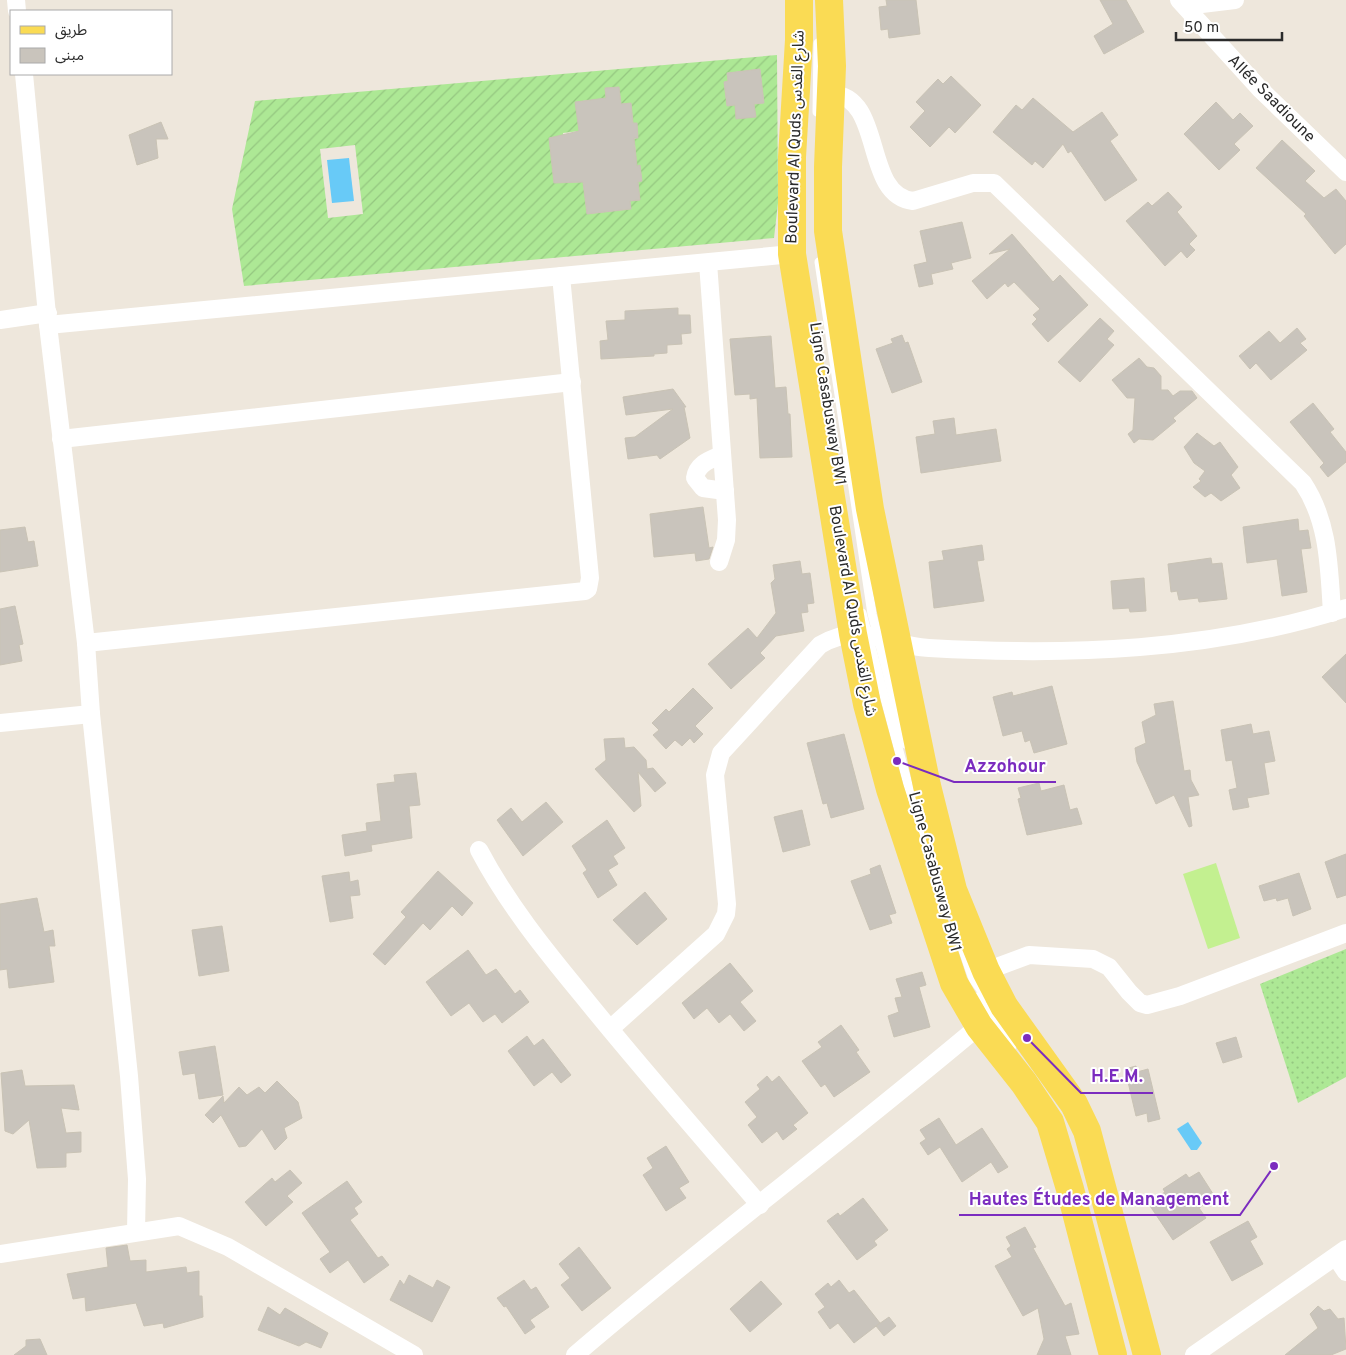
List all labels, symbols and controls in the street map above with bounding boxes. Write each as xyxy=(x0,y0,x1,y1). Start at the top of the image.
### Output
legend xyxy=(10,10,172,75)
scale bar xyxy=(1176,10,1282,42)
text: 50 m xyxy=(1184,19,1219,38)
text: طريق xyxy=(55,22,87,41)
street label: Boulevard Al Quds شارع القدس xyxy=(782,30,811,244)
text: مبنى xyxy=(55,47,84,66)
street label: Allée Saadioune xyxy=(1223,51,1319,147)
street label: Ligne Casabusway BW1 xyxy=(804,321,850,487)
street label: Boulevard Al Quds شارع القدس xyxy=(823,504,880,718)
callout: Azzohour xyxy=(954,749,1056,782)
text: Azzohour xyxy=(964,756,1046,779)
street label: Ligne Casabusway BW1 xyxy=(903,790,965,954)
callout: H.E.M. xyxy=(1081,1060,1153,1093)
text: H.E.M. xyxy=(1091,1066,1143,1089)
callout: Hautes Études de Management xyxy=(959,1182,1240,1215)
text: Hautes Études de Management xyxy=(969,1187,1229,1212)

